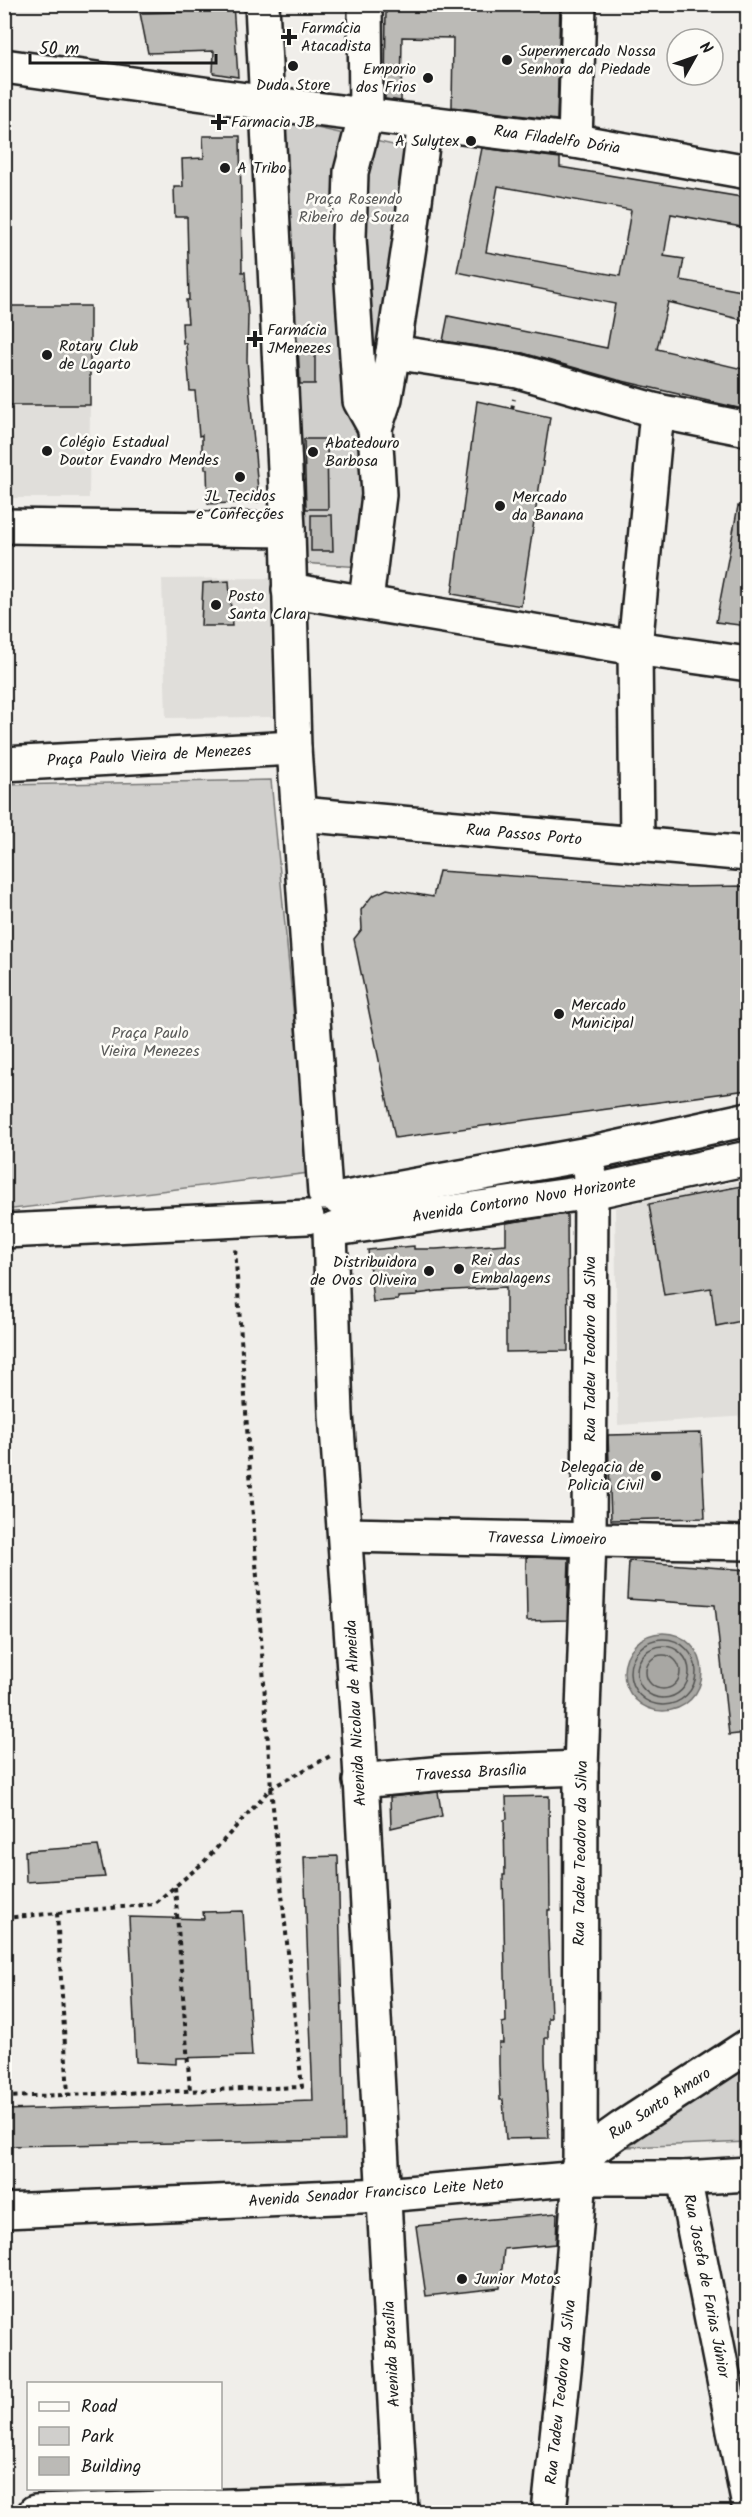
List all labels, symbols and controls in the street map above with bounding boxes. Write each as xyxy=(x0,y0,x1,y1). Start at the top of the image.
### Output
place label: Farmácia Atacadista xyxy=(301,16,371,59)
scale bar xyxy=(30,27,216,65)
north arrow xyxy=(665,27,725,87)
marker: Farmácia Atacadista xyxy=(282,30,296,44)
text: 50 m xyxy=(39,35,79,64)
text: N xyxy=(693,36,718,60)
place label: Supermercado Nossa Senhora da Piedade xyxy=(519,39,656,82)
marker: Supermercado Nossa Senhora da Piedade xyxy=(500,53,514,67)
place label: Emporio dos Frios xyxy=(356,57,416,100)
marker: Duda Store xyxy=(286,59,300,73)
marker: Emporio dos Frios xyxy=(421,71,435,85)
place label: Duda Store xyxy=(256,73,330,98)
place label: Farmacia JB xyxy=(231,110,315,135)
marker: Farmacia JB xyxy=(212,115,226,129)
street label: Rua Filadelfo Dória xyxy=(492,119,622,161)
place label: A Sulytex xyxy=(395,129,460,154)
marker: A Sulytex xyxy=(464,134,478,148)
place label: A Tribo xyxy=(237,156,286,181)
marker: A Tribo xyxy=(218,161,232,175)
park label: Praça Rosendo Ribeiro de Souza xyxy=(298,187,410,230)
place label: Farmácia JMenezes xyxy=(267,318,331,361)
marker: Farmácia JMenezes xyxy=(248,332,262,346)
place label: Rotary Club de Lagarto xyxy=(59,334,139,377)
marker: Rotary Club de Lagarto xyxy=(40,348,54,362)
place label: Colégio Estadual Doutor Evandro Mendes xyxy=(59,430,219,473)
place label: Abatedouro Barbosa xyxy=(325,431,400,474)
marker: Colégio Estadual Doutor Evandro Mendes xyxy=(40,444,54,458)
marker: Abatedouro Barbosa xyxy=(306,445,320,459)
marker: JL Tecidos e Confecções xyxy=(233,470,247,484)
place label: JL Tecidos e Confecções xyxy=(196,484,284,527)
place label: Mercado da Banana xyxy=(512,485,584,528)
marker: Mercado da Banana xyxy=(493,499,507,513)
place label: Posto Santa Clara xyxy=(228,584,306,627)
marker: Posto Santa Clara xyxy=(209,598,223,612)
street label: Praça Paulo Vieira de Menezes xyxy=(46,738,252,774)
street label: Rua Passos Porto xyxy=(465,817,583,853)
place label: Mercado Municipal xyxy=(571,993,634,1036)
marker: Mercado Municipal xyxy=(552,1007,566,1021)
park label: Praça Paulo Vieira Menezes xyxy=(100,1021,200,1064)
street label: Avenida Contorno Novo Horizonte xyxy=(410,1170,638,1230)
place label: Rei das Embalagens xyxy=(471,1248,551,1291)
place label: Distribuidora de Ovos Oliveira xyxy=(310,1250,417,1293)
street label: Rua Tadeu Teodoro da Silva xyxy=(578,1256,603,1442)
marker: Rei das Embalagens xyxy=(452,1262,466,1276)
marker: Distribuidora de Ovos Oliveira xyxy=(422,1264,436,1278)
place label: Delegacia de Policia Civil xyxy=(560,1455,644,1498)
marker: Delegacia de Policia Civil xyxy=(649,1469,663,1483)
street label: Travessa Limoeiro xyxy=(487,1525,607,1553)
street label: Avenida Nicolau de Almeida xyxy=(339,1619,373,1807)
street label: Travessa Brasília xyxy=(415,1758,527,1788)
street label: Rua Tadeu Teodoro da Silva xyxy=(567,1760,595,1946)
street label: Rua Santo Amaro xyxy=(604,2061,716,2147)
street label: Avenida Senador Francisco Leite Neto xyxy=(248,2172,504,2214)
street label: Rua Josefa de Farias Júnior xyxy=(676,2192,736,2382)
place label: Junior Motos xyxy=(474,2267,561,2292)
marker: Junior Motos xyxy=(455,2272,469,2286)
street label: Rua Tadeu Teodoro da Silva xyxy=(539,2298,583,2486)
street label: Avenida Brasília xyxy=(377,2300,407,2408)
legend xyxy=(27,2382,222,2490)
text: Road xyxy=(81,2393,118,2422)
text: Park xyxy=(81,2423,114,2452)
text: Building xyxy=(81,2453,141,2482)

